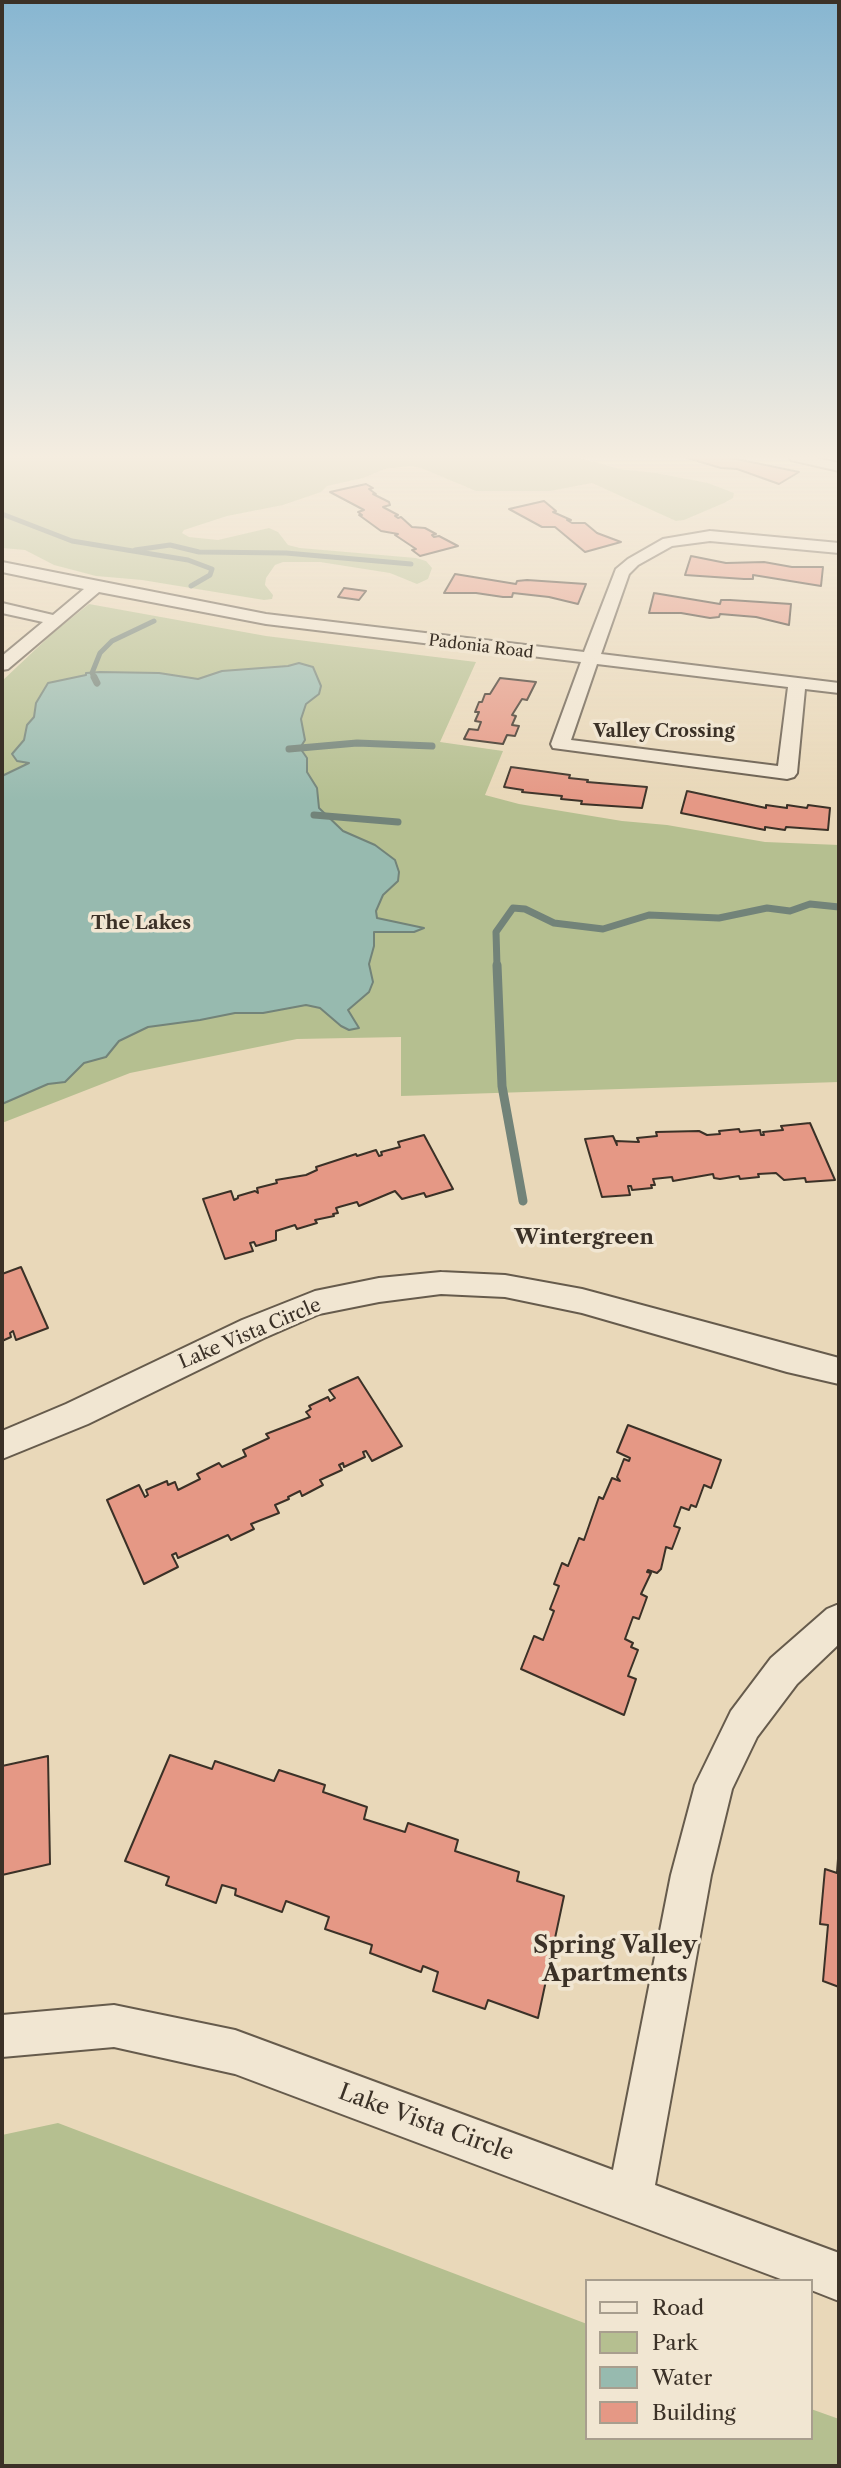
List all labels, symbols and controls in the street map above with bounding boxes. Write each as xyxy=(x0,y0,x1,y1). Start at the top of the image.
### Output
street label: Padonia Road xyxy=(427,631,535,663)
district label: Valley Crossing xyxy=(593,721,735,743)
district label: The Lakes xyxy=(91,913,191,935)
district label: Wintergreen xyxy=(514,1225,654,1251)
street label: Lake Vista Circle xyxy=(175,1294,325,1374)
district label: Spring Valley Apartments xyxy=(533,1932,697,1988)
street label: Lake Vista Circle xyxy=(335,2079,517,2167)
legend xyxy=(586,2279,813,2440)
text: Road xyxy=(652,2295,704,2320)
text: Park xyxy=(652,2330,698,2355)
text: Water xyxy=(652,2365,712,2390)
text: Building xyxy=(652,2400,736,2425)

